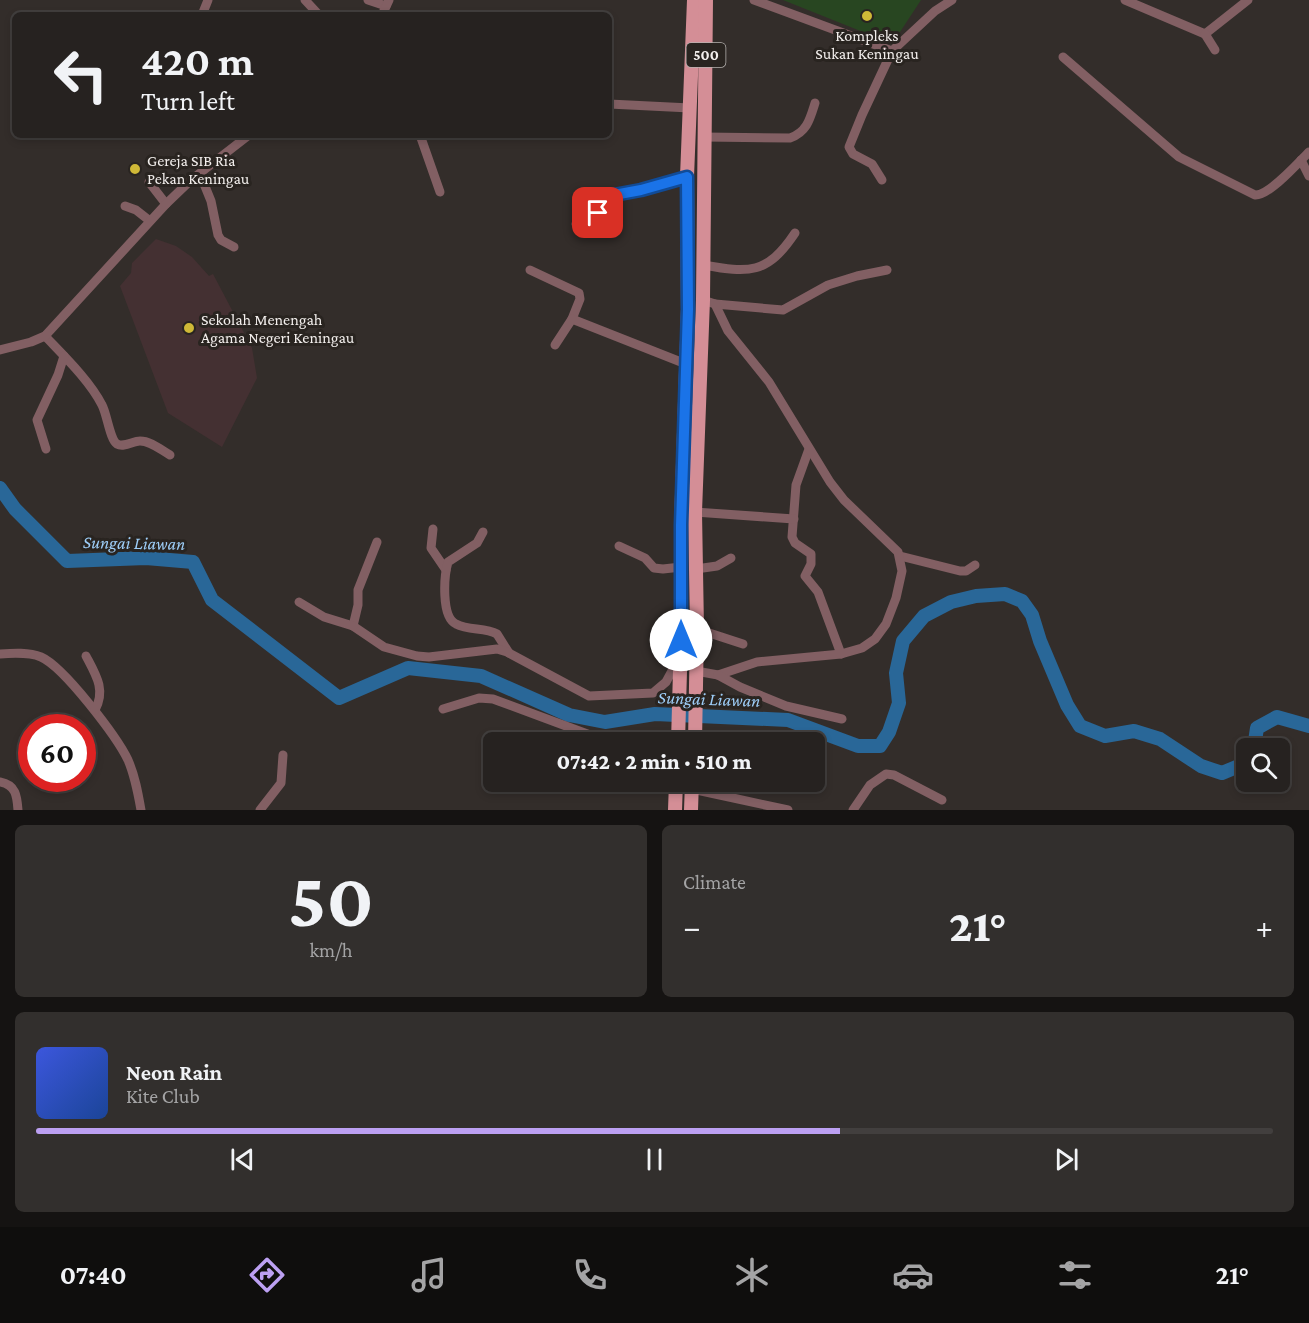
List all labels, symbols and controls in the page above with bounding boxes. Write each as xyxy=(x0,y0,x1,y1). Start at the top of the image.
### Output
marker: Kompleks Sukan Keningau xyxy=(860,9,874,23)
place label: Kompleks Sukan Keningau xyxy=(815,27,919,63)
icon: left xyxy=(42,36,120,114)
text: 420 m xyxy=(141,37,254,84)
road number: 500 xyxy=(686,43,726,67)
text: Turn left xyxy=(141,86,235,116)
place label: Gereja SIB Ria Pekan Keningau xyxy=(147,152,250,188)
marker: Gereja SIB Ria Pekan Keningau xyxy=(128,162,142,176)
pin xyxy=(572,187,623,238)
icon: arrive xyxy=(581,196,614,229)
place label: Sekolah Menengah Agama Negeri Keningau xyxy=(201,311,355,347)
marker: Sekolah Menengah Agama Negeri Keningau xyxy=(182,321,196,335)
water label: Sungai Liawan xyxy=(83,532,185,554)
position arrow xyxy=(649,608,713,672)
water label: Sungai Liawan xyxy=(657,687,761,711)
speed limit sign: 60 xyxy=(18,714,96,792)
map controls xyxy=(1236,738,1290,792)
button: search xyxy=(1236,738,1290,792)
text: 07:42 · 2 min · 510 m xyxy=(557,749,751,774)
text: 50 xyxy=(288,856,374,943)
text: Climate xyxy=(683,871,746,893)
text: 21° xyxy=(949,901,1007,951)
text: − xyxy=(683,908,700,945)
text: + xyxy=(1256,908,1273,945)
text: km/h xyxy=(309,939,353,961)
text: Neon Rain xyxy=(126,1060,222,1085)
text: Kite Club xyxy=(126,1085,200,1107)
icon: previous xyxy=(226,1143,259,1176)
icon: pause xyxy=(638,1143,671,1176)
icon: next xyxy=(1050,1143,1083,1176)
icon: directions xyxy=(246,1254,288,1296)
icon: music xyxy=(408,1254,450,1296)
icon: phone xyxy=(569,1254,611,1296)
icon: climate xyxy=(731,1254,773,1296)
icon: car xyxy=(892,1254,934,1296)
icon: filters xyxy=(1054,1254,1096,1296)
text: 07:40 xyxy=(60,1260,127,1290)
text: 21° xyxy=(1216,1260,1249,1290)

